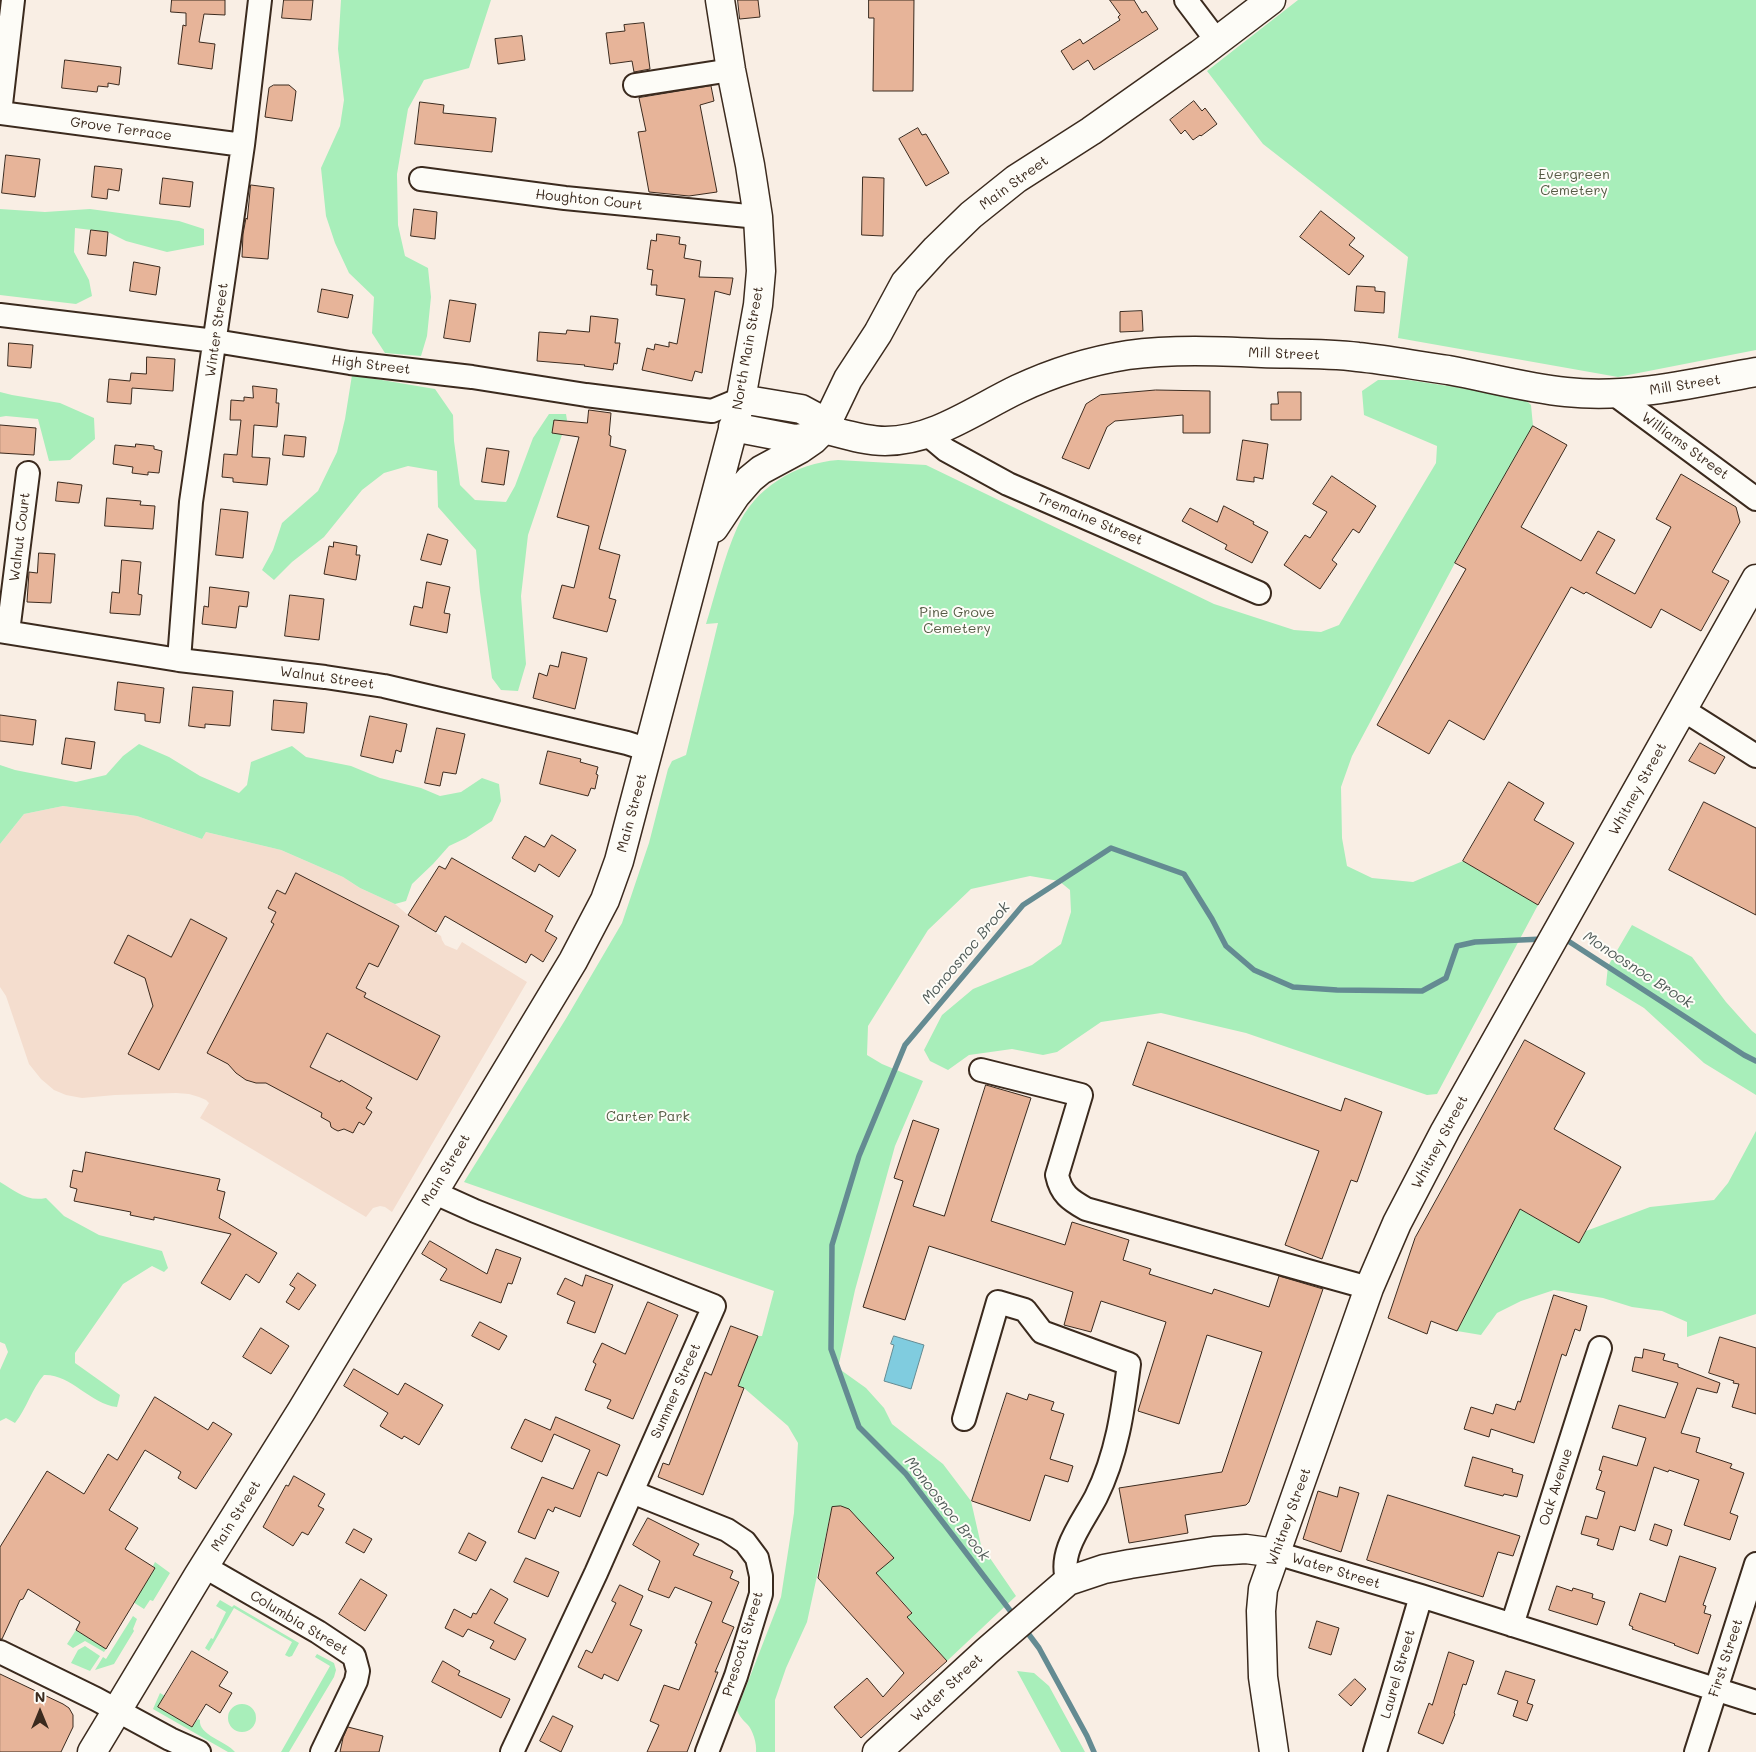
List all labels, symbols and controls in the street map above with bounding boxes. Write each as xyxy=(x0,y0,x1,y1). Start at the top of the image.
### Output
street label: Grove Terrace xyxy=(69,114,173,144)
street label: Main Street xyxy=(976,152,1052,214)
park label: Evergreen Cemetery xyxy=(1538,167,1610,200)
street label: Houghton Court xyxy=(535,186,643,214)
street label: Winter Street xyxy=(202,282,232,378)
street label: North Main Street xyxy=(729,285,767,411)
street label: Mill Street xyxy=(1248,344,1320,364)
street label: High Street xyxy=(331,352,411,378)
street label: Mill Street xyxy=(1648,371,1722,399)
street label: Williams Street xyxy=(1638,409,1732,483)
street label: Tremaine Street xyxy=(1035,489,1145,549)
street label: Walnut Court xyxy=(6,491,34,583)
park label: Pine Grove Cemetery xyxy=(919,605,995,638)
street label: Walnut Street xyxy=(279,663,375,693)
street label: Whitney Street xyxy=(1606,740,1670,838)
street label: Main Street xyxy=(613,772,651,854)
water label: Monoosnoc Brook xyxy=(918,898,1014,1008)
water label: Monoosnoc Brook xyxy=(1580,928,1696,1012)
street label: Whitney Street xyxy=(1408,1092,1472,1192)
park label: Carter Park xyxy=(606,1109,690,1125)
street label: Main Street xyxy=(418,1131,474,1209)
street label: Summer Street xyxy=(647,1341,705,1441)
street label: Oak Avenue xyxy=(1536,1446,1576,1528)
water label: Monoosnoc Brook xyxy=(901,1453,993,1565)
street label: Whitney Street xyxy=(1263,1466,1315,1568)
street label: Main Street xyxy=(207,1477,265,1555)
street label: Water Street xyxy=(1290,1550,1382,1592)
street label: Columbia Street xyxy=(247,1587,351,1659)
street label: Prescott Street xyxy=(719,1589,767,1699)
street label: First Street xyxy=(1705,1617,1747,1699)
street label: Laurel Street xyxy=(1377,1627,1419,1721)
street label: Water Street xyxy=(908,1651,986,1725)
north arrow xyxy=(15,1687,65,1737)
text: N xyxy=(35,1687,45,1706)

